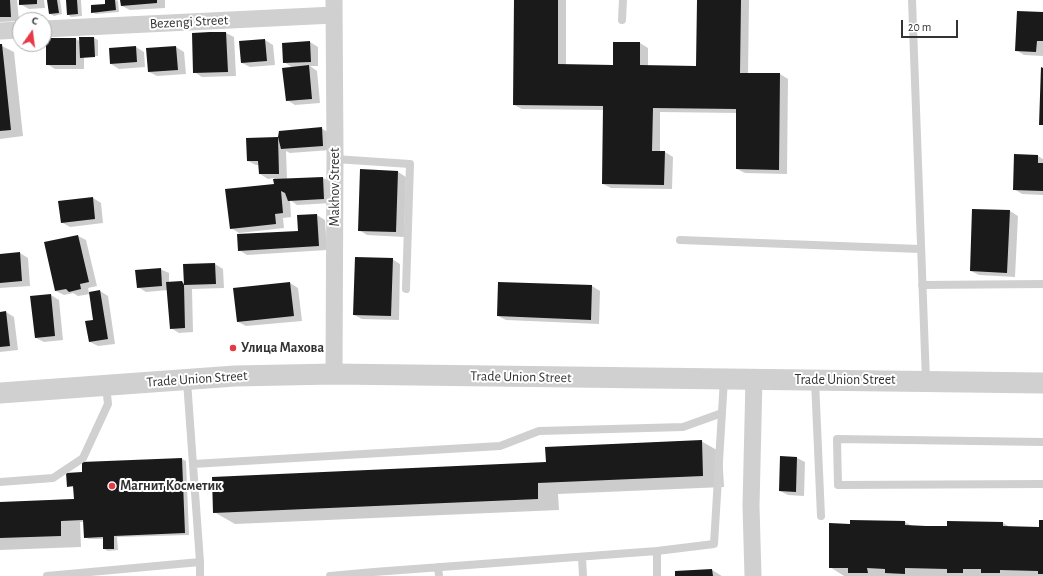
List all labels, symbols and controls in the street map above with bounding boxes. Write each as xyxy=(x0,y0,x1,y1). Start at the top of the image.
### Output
north arrow xyxy=(12,12,52,52)
street label: Bezengi Street xyxy=(149,12,229,32)
scale bar xyxy=(903,12,960,38)
text: С xyxy=(30,15,39,27)
text: 20 m xyxy=(908,21,931,33)
street label: Makhov Street xyxy=(327,148,343,226)
place label: Улица Махова xyxy=(241,340,324,356)
marker: Улица Махова xyxy=(228,343,238,353)
street label: Trade Union Street xyxy=(146,367,248,391)
street label: Trade Union Street xyxy=(470,368,572,386)
street label: Trade Union Street xyxy=(794,372,896,388)
place label: Магнит Косметик xyxy=(120,478,222,494)
marker: Магнит Косметик xyxy=(107,481,117,491)

